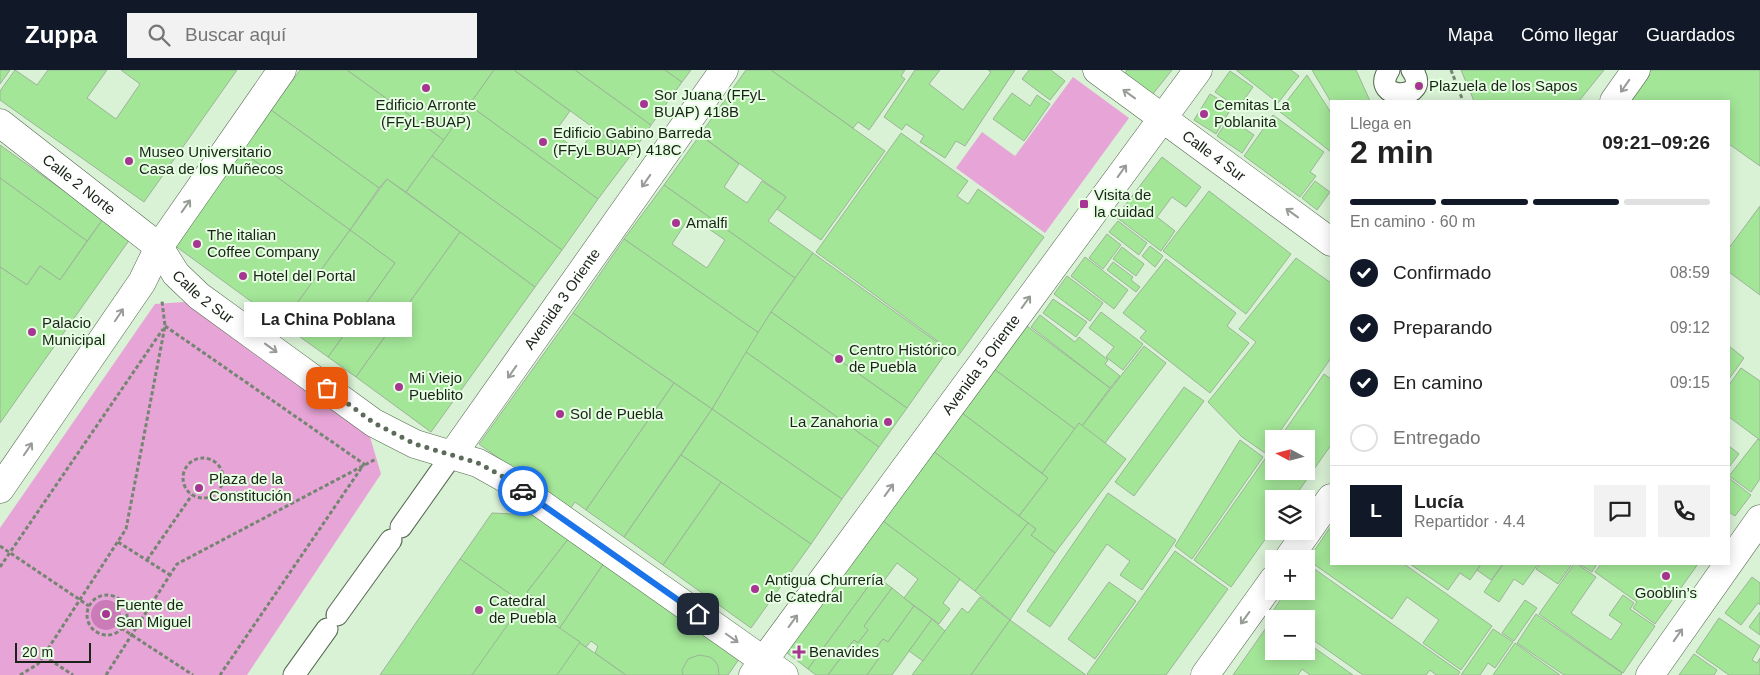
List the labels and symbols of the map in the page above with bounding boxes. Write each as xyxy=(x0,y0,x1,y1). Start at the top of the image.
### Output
place label: Plazuela de los Sapos xyxy=(1429,77,1577,94)
one-way arrow xyxy=(1620,78,1630,92)
marker: Plazuela de los Sapos xyxy=(1413,80,1425,92)
marker: Edificio Arronte (FFyL-BUAP) xyxy=(420,82,432,94)
place label: Sor Juana (FFyL BUAP) 418B xyxy=(654,86,766,120)
one-way arrow xyxy=(1123,88,1137,99)
place label: Edificio Arronte (FFyL-BUAP) xyxy=(376,96,476,130)
place label: Cemitas La Poblanita xyxy=(1214,96,1291,130)
marker: Sor Juana (FFyL BUAP) 418B xyxy=(638,98,650,110)
marker: Cemitas La Poblanita xyxy=(1198,108,1210,120)
place label: Edificio Gabino Barreda (FFyL BUAP) 418C xyxy=(553,124,712,158)
street label: Calle 4 Sur xyxy=(1179,127,1249,184)
marker: Edificio Gabino Barreda (FFyL BUAP) 418C xyxy=(537,136,549,148)
place label: Museo Universitario Casa de los Muñecos xyxy=(139,143,283,177)
street label: Calle 2 Norte xyxy=(39,150,119,218)
marker: Museo Universitario Casa de los Muñecos xyxy=(123,155,135,167)
one-way arrow xyxy=(1117,164,1127,178)
one-way arrow xyxy=(641,174,651,188)
place label: Visita de la cuidad xyxy=(1094,186,1154,220)
marker: Visita de la cuidad xyxy=(1078,198,1090,210)
one-way arrow xyxy=(181,200,191,214)
one-way arrow xyxy=(1285,208,1299,218)
place label: Amalfi xyxy=(686,214,728,231)
marker: Amalfi xyxy=(670,217,682,229)
place label: The italian Coffee Company xyxy=(207,226,320,260)
marker: The italian Coffee Company xyxy=(191,238,203,250)
street label: Avenida 3 Oriente xyxy=(520,245,603,353)
street label: Calle 2 Sur xyxy=(169,266,237,326)
place label: Hotel del Portal xyxy=(253,267,356,284)
marker: Hotel del Portal xyxy=(237,270,249,282)
one-way arrow xyxy=(1021,295,1031,309)
callout: La China Poblana xyxy=(243,303,411,338)
one-way arrow xyxy=(114,308,125,322)
street label: Avenida 5 Oriente xyxy=(938,311,1023,418)
place label: Palacio Municipal xyxy=(42,314,105,348)
marker: Palacio Municipal xyxy=(26,326,38,338)
place label: Centro Histórico de Puebla xyxy=(849,341,957,375)
one-way arrow xyxy=(264,343,277,354)
marker: Centro Histórico de Puebla xyxy=(833,353,845,365)
one-way arrow xyxy=(507,364,517,378)
pin xyxy=(306,367,348,409)
place label: Mi Viejo Pueblito xyxy=(409,369,463,403)
marker: Mi Viejo Pueblito xyxy=(393,381,405,393)
place label: Sol de Puebla xyxy=(570,405,664,422)
marker: Sol de Puebla xyxy=(554,408,566,420)
place label: La Zanahoria xyxy=(790,413,879,430)
marker: La Zanahoria xyxy=(882,416,894,428)
north arrow xyxy=(1265,430,1315,480)
one-way arrow xyxy=(23,442,33,456)
courier xyxy=(498,466,548,516)
place label: Plaza de la Constitución xyxy=(209,470,292,504)
marker: Plaza de la Constitución xyxy=(193,482,205,494)
one-way arrow xyxy=(883,484,894,497)
marker: Gooblin’s xyxy=(1660,570,1672,582)
place label: Antigua Churrería de Catedral xyxy=(765,571,884,605)
marker: Antigua Churrería de Catedral xyxy=(749,583,761,595)
place label: Gooblin’s xyxy=(1635,584,1697,601)
place label: Catedral de Puebla xyxy=(489,592,557,626)
pin xyxy=(677,593,719,635)
place label: Fuente de San Miguel xyxy=(116,596,191,630)
marker: Catedral de Puebla xyxy=(473,604,485,616)
marker: Fuente de San Miguel xyxy=(100,608,112,620)
one-way arrow xyxy=(1240,611,1250,625)
one-way arrow xyxy=(787,615,798,628)
one-way arrow xyxy=(1673,628,1683,642)
one-way arrow xyxy=(725,633,739,643)
scale bar xyxy=(15,640,91,663)
place label: Benavides xyxy=(809,643,879,660)
marker: Benavides xyxy=(793,646,805,658)

